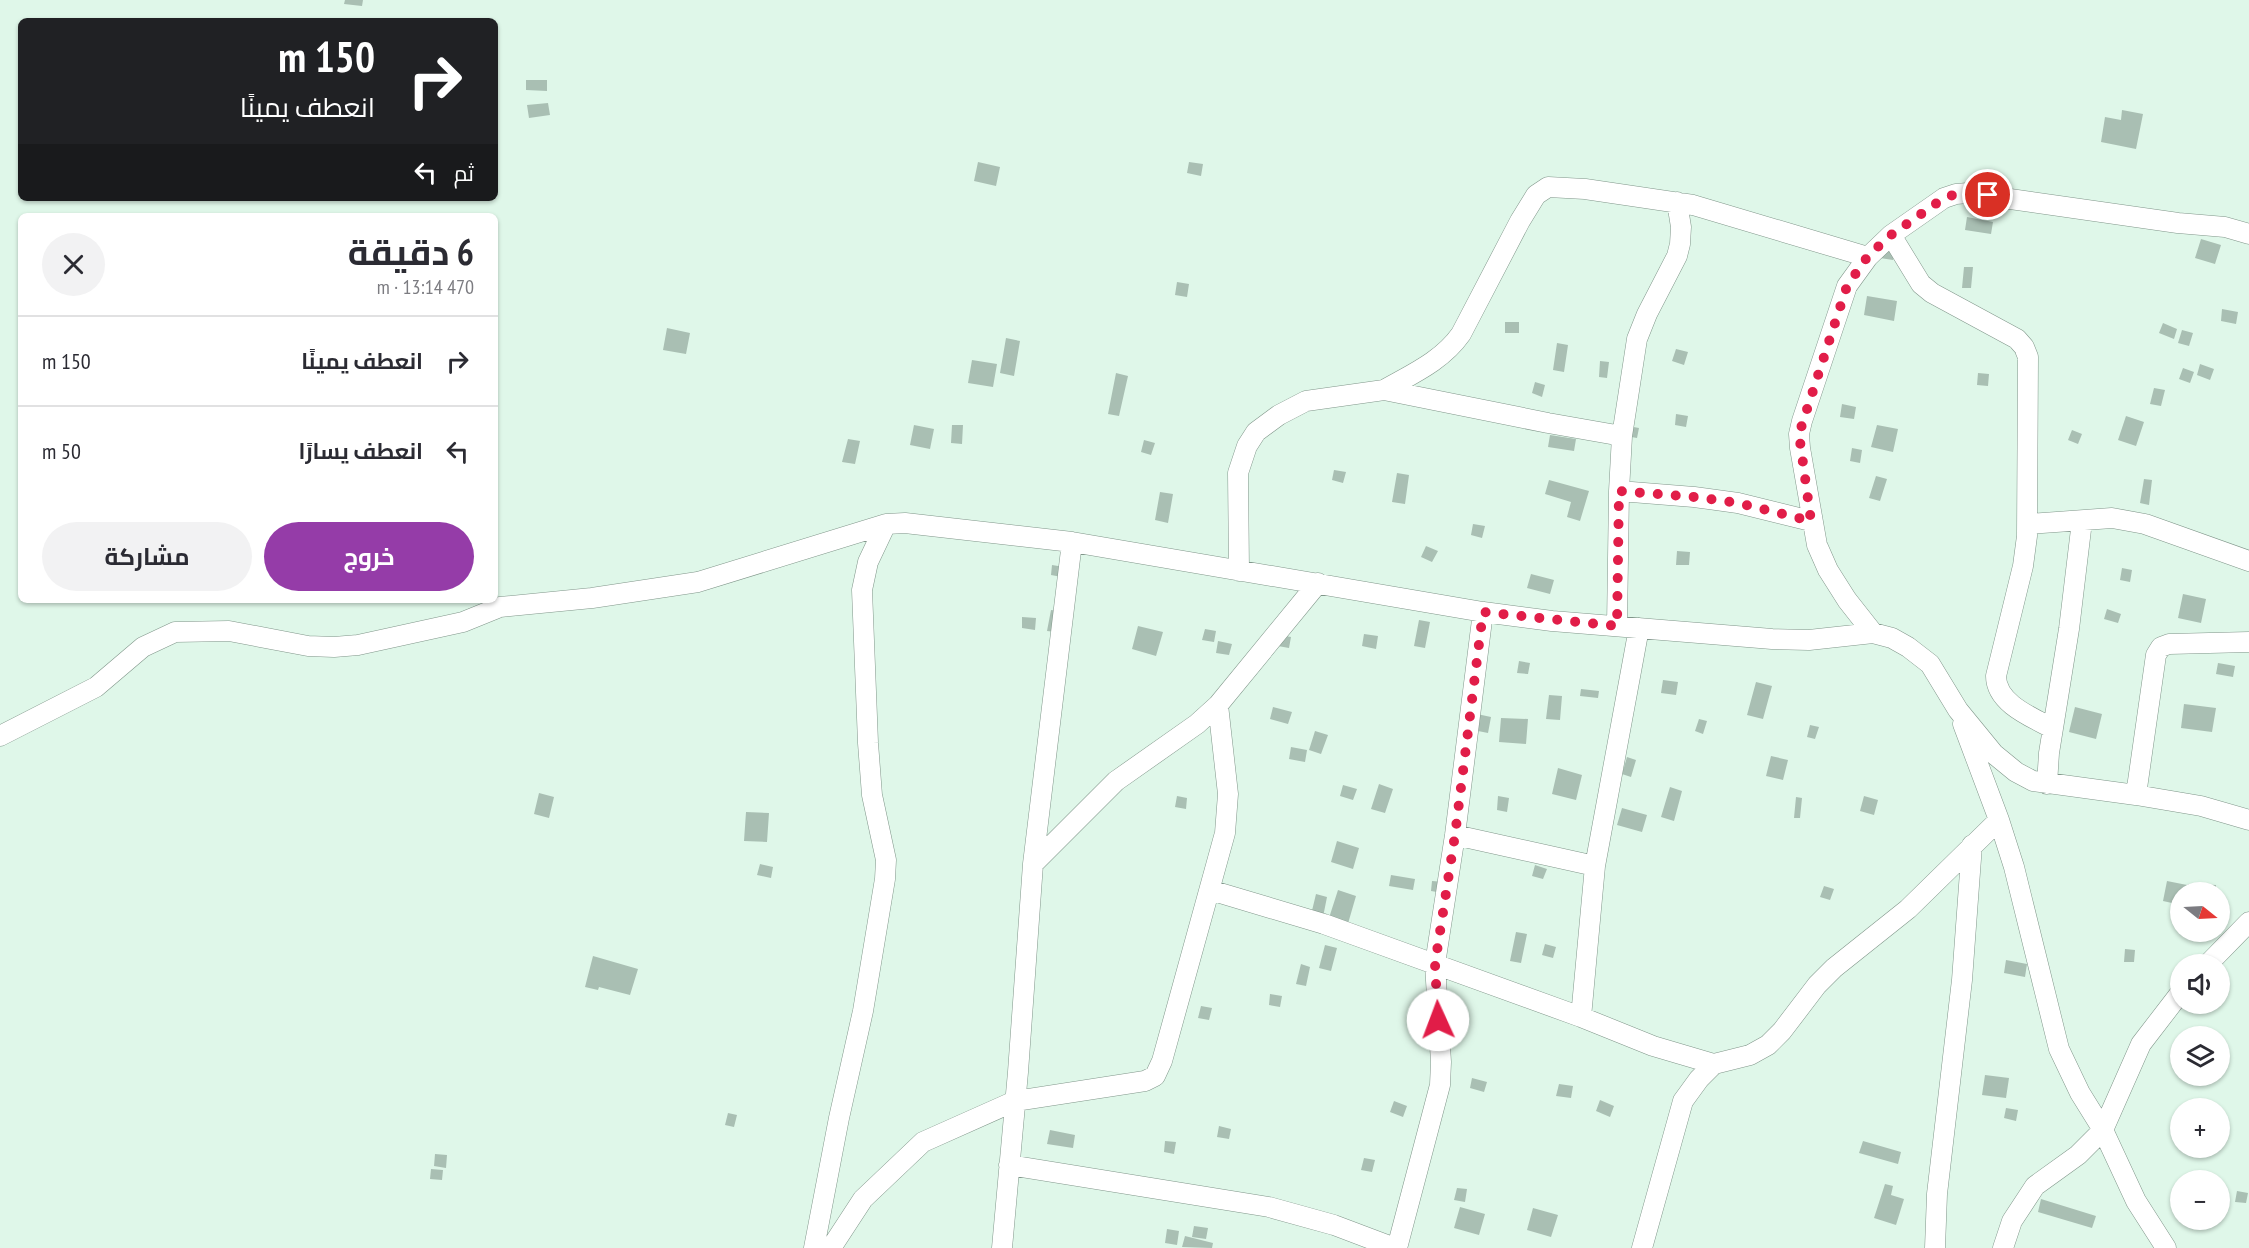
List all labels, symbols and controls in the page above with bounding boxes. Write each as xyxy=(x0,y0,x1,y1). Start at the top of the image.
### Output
text: 150 m xyxy=(278,29,375,84)
icon: right xyxy=(396,42,474,120)
text: انعطف يمينًا xyxy=(240,90,375,124)
icon: left xyxy=(409,156,442,189)
text: ثم xyxy=(454,159,474,187)
pin xyxy=(1962,169,2013,220)
icon: arrive xyxy=(1971,178,2004,211)
text: 6 دقيقة xyxy=(348,228,474,275)
button: close xyxy=(42,233,105,296)
text: 470 m · 13:14 xyxy=(377,274,474,300)
icon: right xyxy=(441,345,474,378)
text: 150 m xyxy=(42,347,91,375)
text: انعطف يمينًا xyxy=(301,347,423,375)
icon: left xyxy=(441,435,474,468)
text: 50 m xyxy=(42,437,81,465)
text: انعطف يسارًا xyxy=(299,437,423,465)
button: مشاركة xyxy=(42,522,252,591)
button: خروج xyxy=(264,522,474,591)
north arrow xyxy=(2170,882,2230,942)
map controls xyxy=(2170,882,2230,1230)
button: sound xyxy=(2170,954,2230,1014)
position arrow xyxy=(1406,988,1470,1052)
button: layers xyxy=(2170,1026,2230,1086)
button: + xyxy=(2170,1098,2230,1158)
button: − xyxy=(2170,1170,2230,1230)

